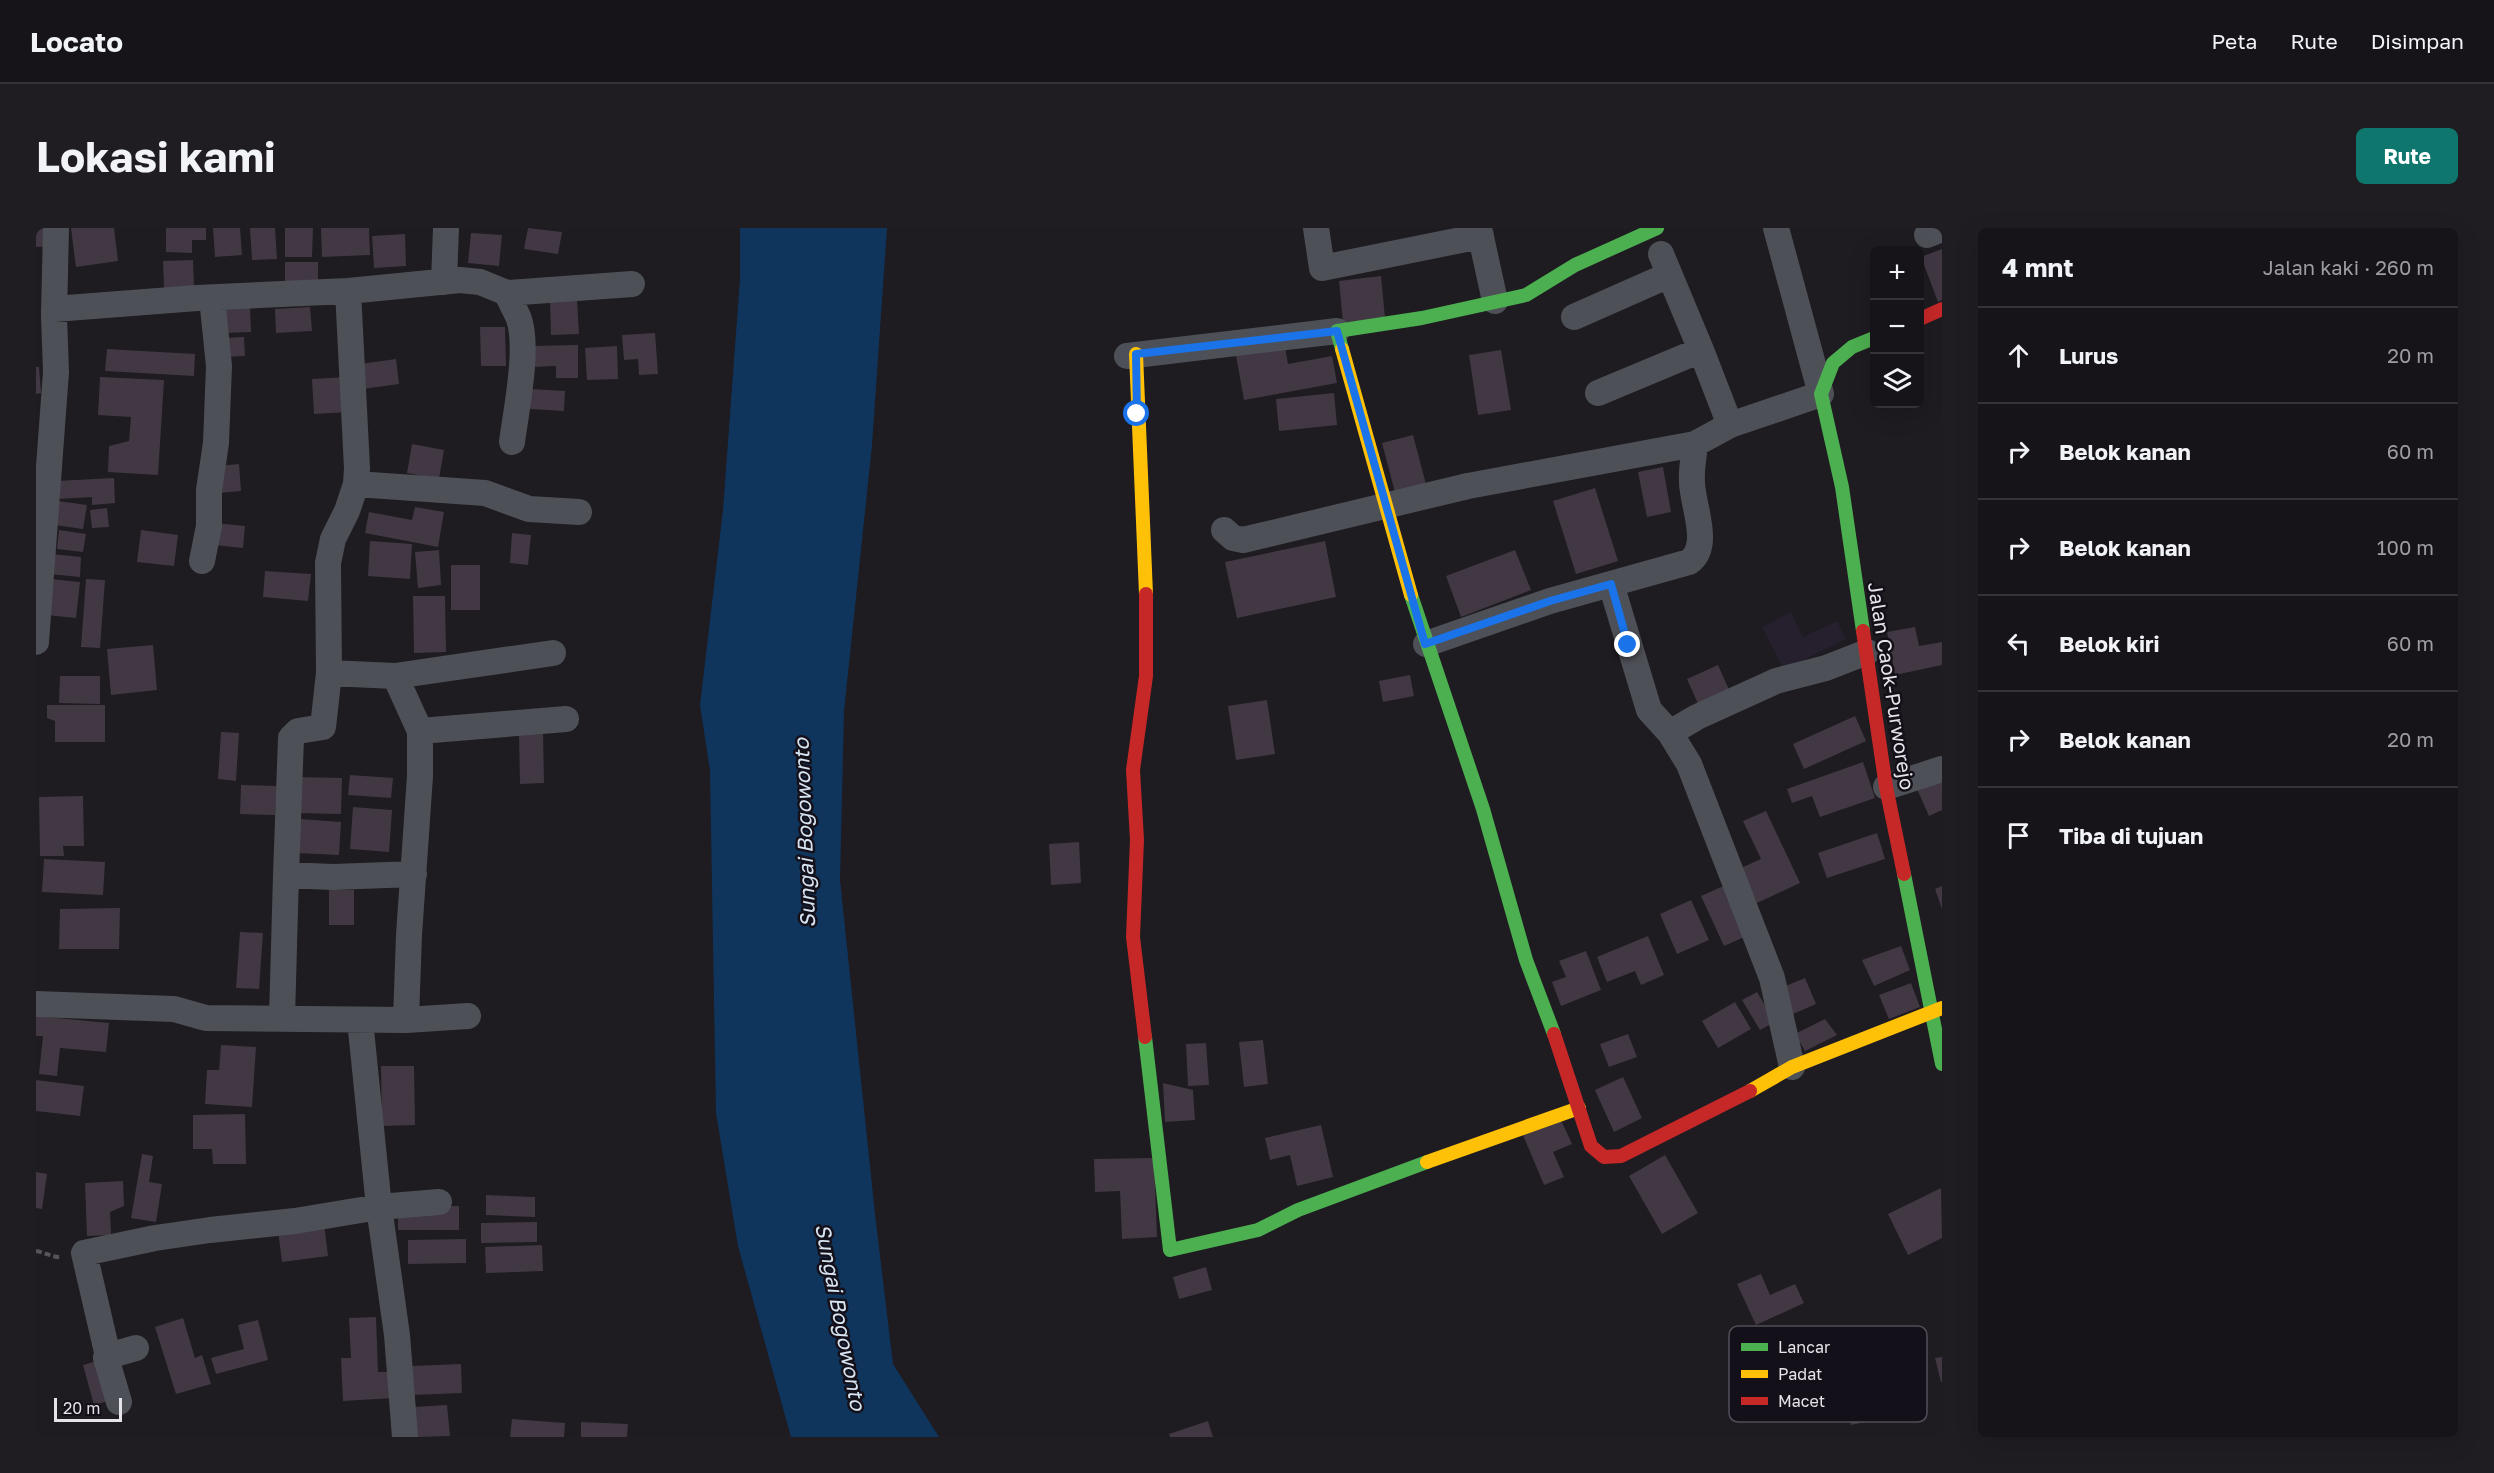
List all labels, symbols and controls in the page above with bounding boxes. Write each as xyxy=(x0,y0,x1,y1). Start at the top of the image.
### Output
text: Locato xyxy=(30,25,123,58)
text: Peta xyxy=(2211,28,2257,54)
text: Rute xyxy=(2290,28,2338,54)
text: Disimpan xyxy=(2371,28,2464,54)
button: Rute xyxy=(2356,128,2458,184)
text: Lokasi kami xyxy=(36,131,276,181)
map controls xyxy=(1870,246,1924,408)
button: + xyxy=(1870,246,1924,300)
text: 4 mnt xyxy=(2002,252,2074,283)
text: Jalan kaki · 260 m xyxy=(2263,255,2434,279)
button: − xyxy=(1870,300,1924,354)
icon: ahead xyxy=(2002,339,2035,372)
text: Lurus xyxy=(2059,342,2118,369)
text: 20 m xyxy=(2387,343,2434,367)
button: layers xyxy=(1870,354,1924,408)
route start xyxy=(1123,400,1149,426)
icon: right xyxy=(2002,435,2035,468)
text: Belok kanan xyxy=(2059,438,2191,465)
text: 60 m xyxy=(2387,439,2434,463)
icon: right xyxy=(2002,531,2035,564)
text: Belok kanan xyxy=(2059,534,2191,561)
text: 100 m xyxy=(2377,535,2434,559)
street label: Jalan Caok-Purworejo xyxy=(1864,580,1920,792)
icon: left xyxy=(2002,627,2035,660)
text: Belok kiri xyxy=(2059,630,2160,657)
route end xyxy=(1614,631,1640,657)
text: 60 m xyxy=(2387,631,2434,655)
icon: right xyxy=(2002,723,2035,756)
text: Belok kanan xyxy=(2059,726,2191,753)
text: 20 m xyxy=(2387,727,2434,751)
water label: Sungai Bogowonto xyxy=(788,736,820,928)
icon: arrive xyxy=(2002,819,2035,852)
text: Tiba di tujuan xyxy=(2059,822,2203,849)
water label: Sungai Bogowonto xyxy=(810,1221,872,1414)
legend xyxy=(1729,1326,1927,1422)
text: Lancar xyxy=(1778,1337,1830,1357)
text: Padat xyxy=(1778,1364,1822,1384)
text: Macet xyxy=(1778,1391,1825,1411)
scale bar xyxy=(54,1395,122,1422)
text: 20 m xyxy=(63,1398,100,1418)

